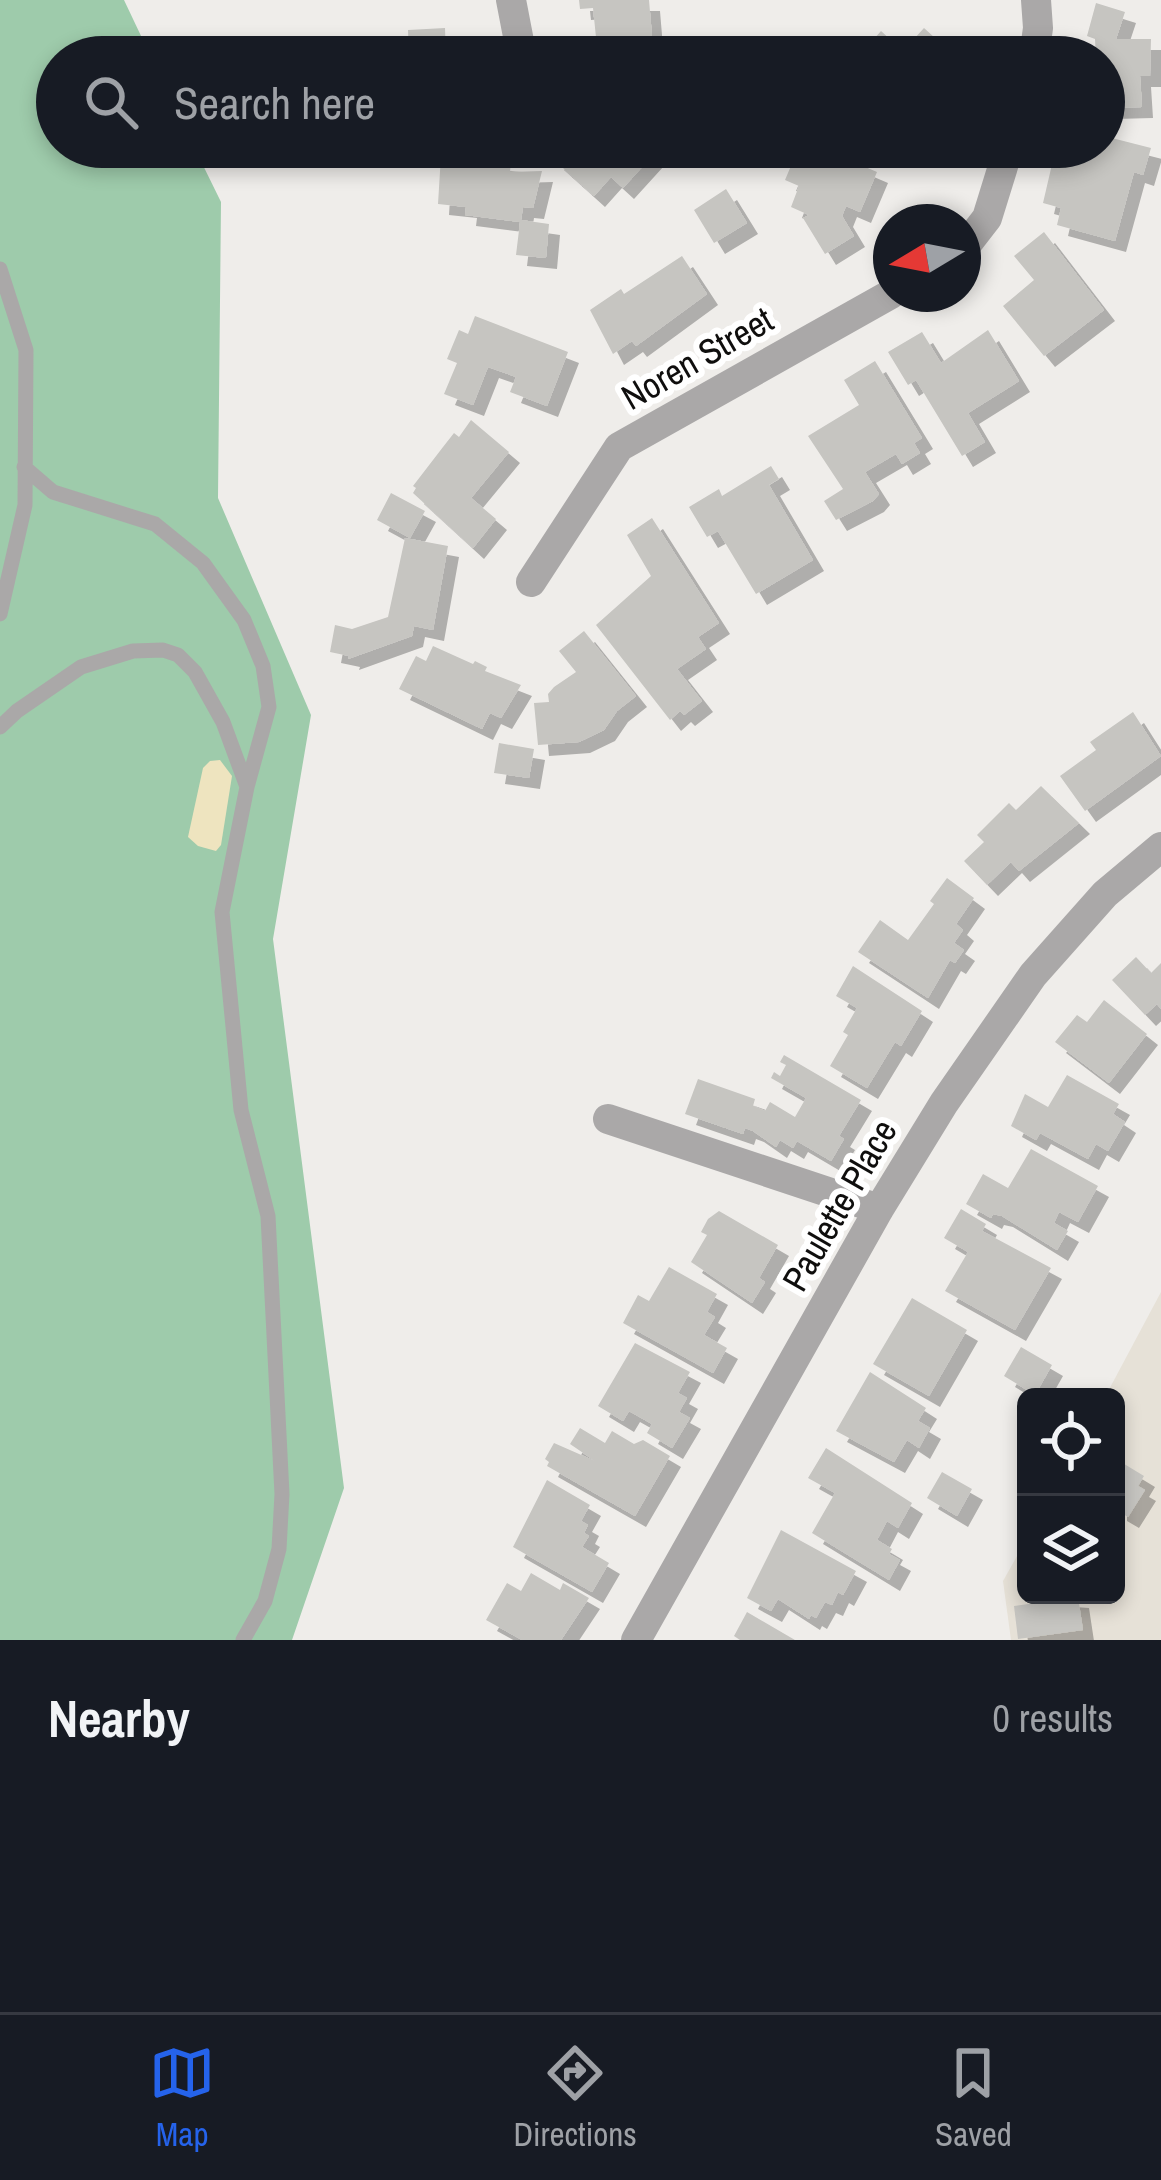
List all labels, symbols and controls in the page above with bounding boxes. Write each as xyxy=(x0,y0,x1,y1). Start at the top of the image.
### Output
search box xyxy=(36,36,1125,168)
icon: search xyxy=(78,69,144,135)
text: Search here xyxy=(174,72,375,133)
north arrow xyxy=(873,204,981,312)
street label: Noren Street xyxy=(613,295,781,421)
street label: Paulette Place xyxy=(771,1111,907,1299)
map controls xyxy=(1017,1388,1125,1604)
button: locate xyxy=(1017,1388,1125,1496)
button: layers xyxy=(1017,1496,1125,1604)
text: Nearby xyxy=(48,1684,190,1753)
text: 0 results xyxy=(992,1692,1113,1744)
tab: Map xyxy=(149,2040,215,2156)
tab: Directions xyxy=(513,2040,637,2156)
tab: Saved xyxy=(935,2040,1012,2156)

